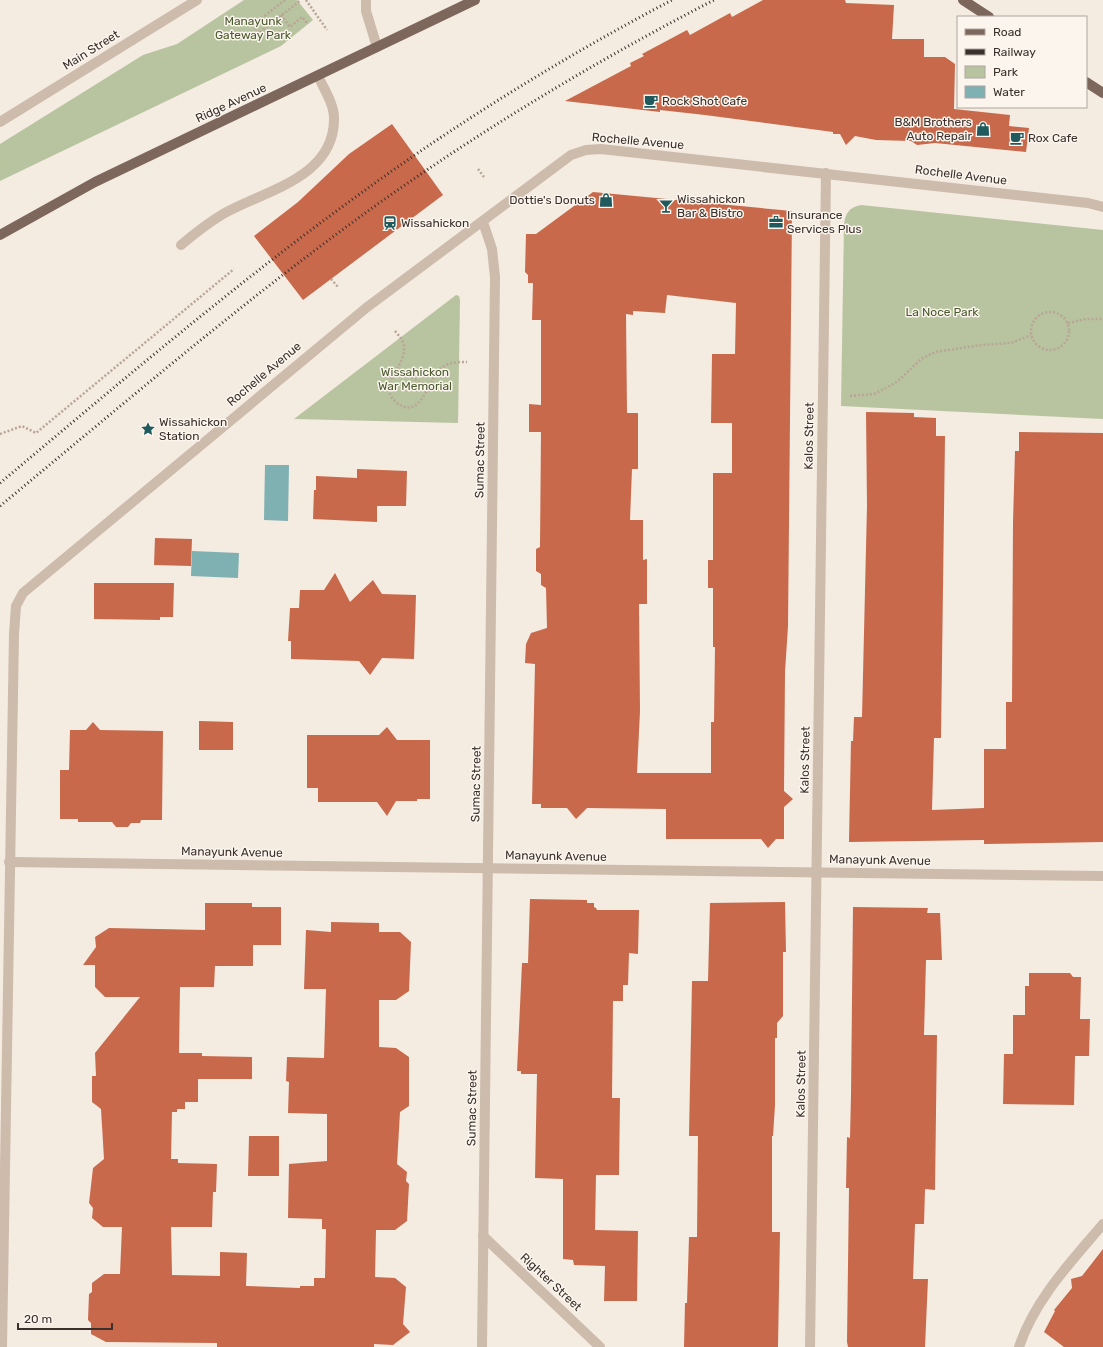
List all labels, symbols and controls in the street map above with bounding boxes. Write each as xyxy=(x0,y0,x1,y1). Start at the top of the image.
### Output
park label: Manayunk Gateway Park xyxy=(215,14,292,42)
legend xyxy=(957,16,1087,108)
text: Road xyxy=(993,25,1021,39)
street label: Main Street xyxy=(60,27,122,73)
text: Railway xyxy=(993,45,1036,59)
text: Park xyxy=(993,65,1019,79)
street label: Ridge Avenue xyxy=(193,80,269,125)
text: Water xyxy=(993,85,1025,99)
cafe icon: Rock Shot Cafe xyxy=(643,93,659,109)
place label: Rock Shot Cafe xyxy=(662,94,748,108)
place label: B&M Brothers Auto Repair xyxy=(894,115,972,143)
shop icon: B&M Brothers Auto Repair xyxy=(975,121,991,137)
street label: Rochelle Avenue xyxy=(591,130,685,152)
cafe icon: Rox Cafe xyxy=(1009,130,1025,146)
place label: Rox Cafe xyxy=(1028,131,1078,145)
street label: Rochelle Avenue xyxy=(914,162,1008,188)
shop icon: Dottie's Donuts xyxy=(598,192,614,208)
place label: Wissahickon Bar & Bistro xyxy=(677,192,745,220)
place label: Dottie's Donuts xyxy=(509,193,595,207)
bar icon: Wissahickon Bar & Bistro xyxy=(658,198,674,214)
place label: Insurance Services Plus xyxy=(787,208,862,236)
office icon: Insurance Services Plus xyxy=(768,214,784,230)
station icon: Wissahickon xyxy=(382,215,398,231)
place label: Wissahickon xyxy=(401,216,469,230)
park label: La Noce Park xyxy=(906,305,979,319)
street label: Rochelle Avenue xyxy=(224,339,304,409)
park label: Wissahickon War Memorial xyxy=(378,365,452,393)
street label: Kalos Street xyxy=(801,402,817,470)
place label: Wissahickon Station xyxy=(159,415,227,443)
place icon: Wissahickon Station xyxy=(140,421,156,437)
street label: Sumac Street xyxy=(472,421,488,498)
street label: Kalos Street xyxy=(797,726,813,794)
street label: Sumac Street xyxy=(468,745,484,822)
street label: Manayunk Avenue xyxy=(181,844,283,860)
street label: Manayunk Avenue xyxy=(505,848,607,864)
street label: Manayunk Avenue xyxy=(829,852,931,868)
street label: Kalos Street xyxy=(793,1050,809,1118)
street label: Sumac Street xyxy=(464,1069,480,1146)
street label: Righter Street xyxy=(518,1250,585,1314)
scale bar xyxy=(18,1305,112,1331)
text: 20 m xyxy=(24,1312,52,1326)

